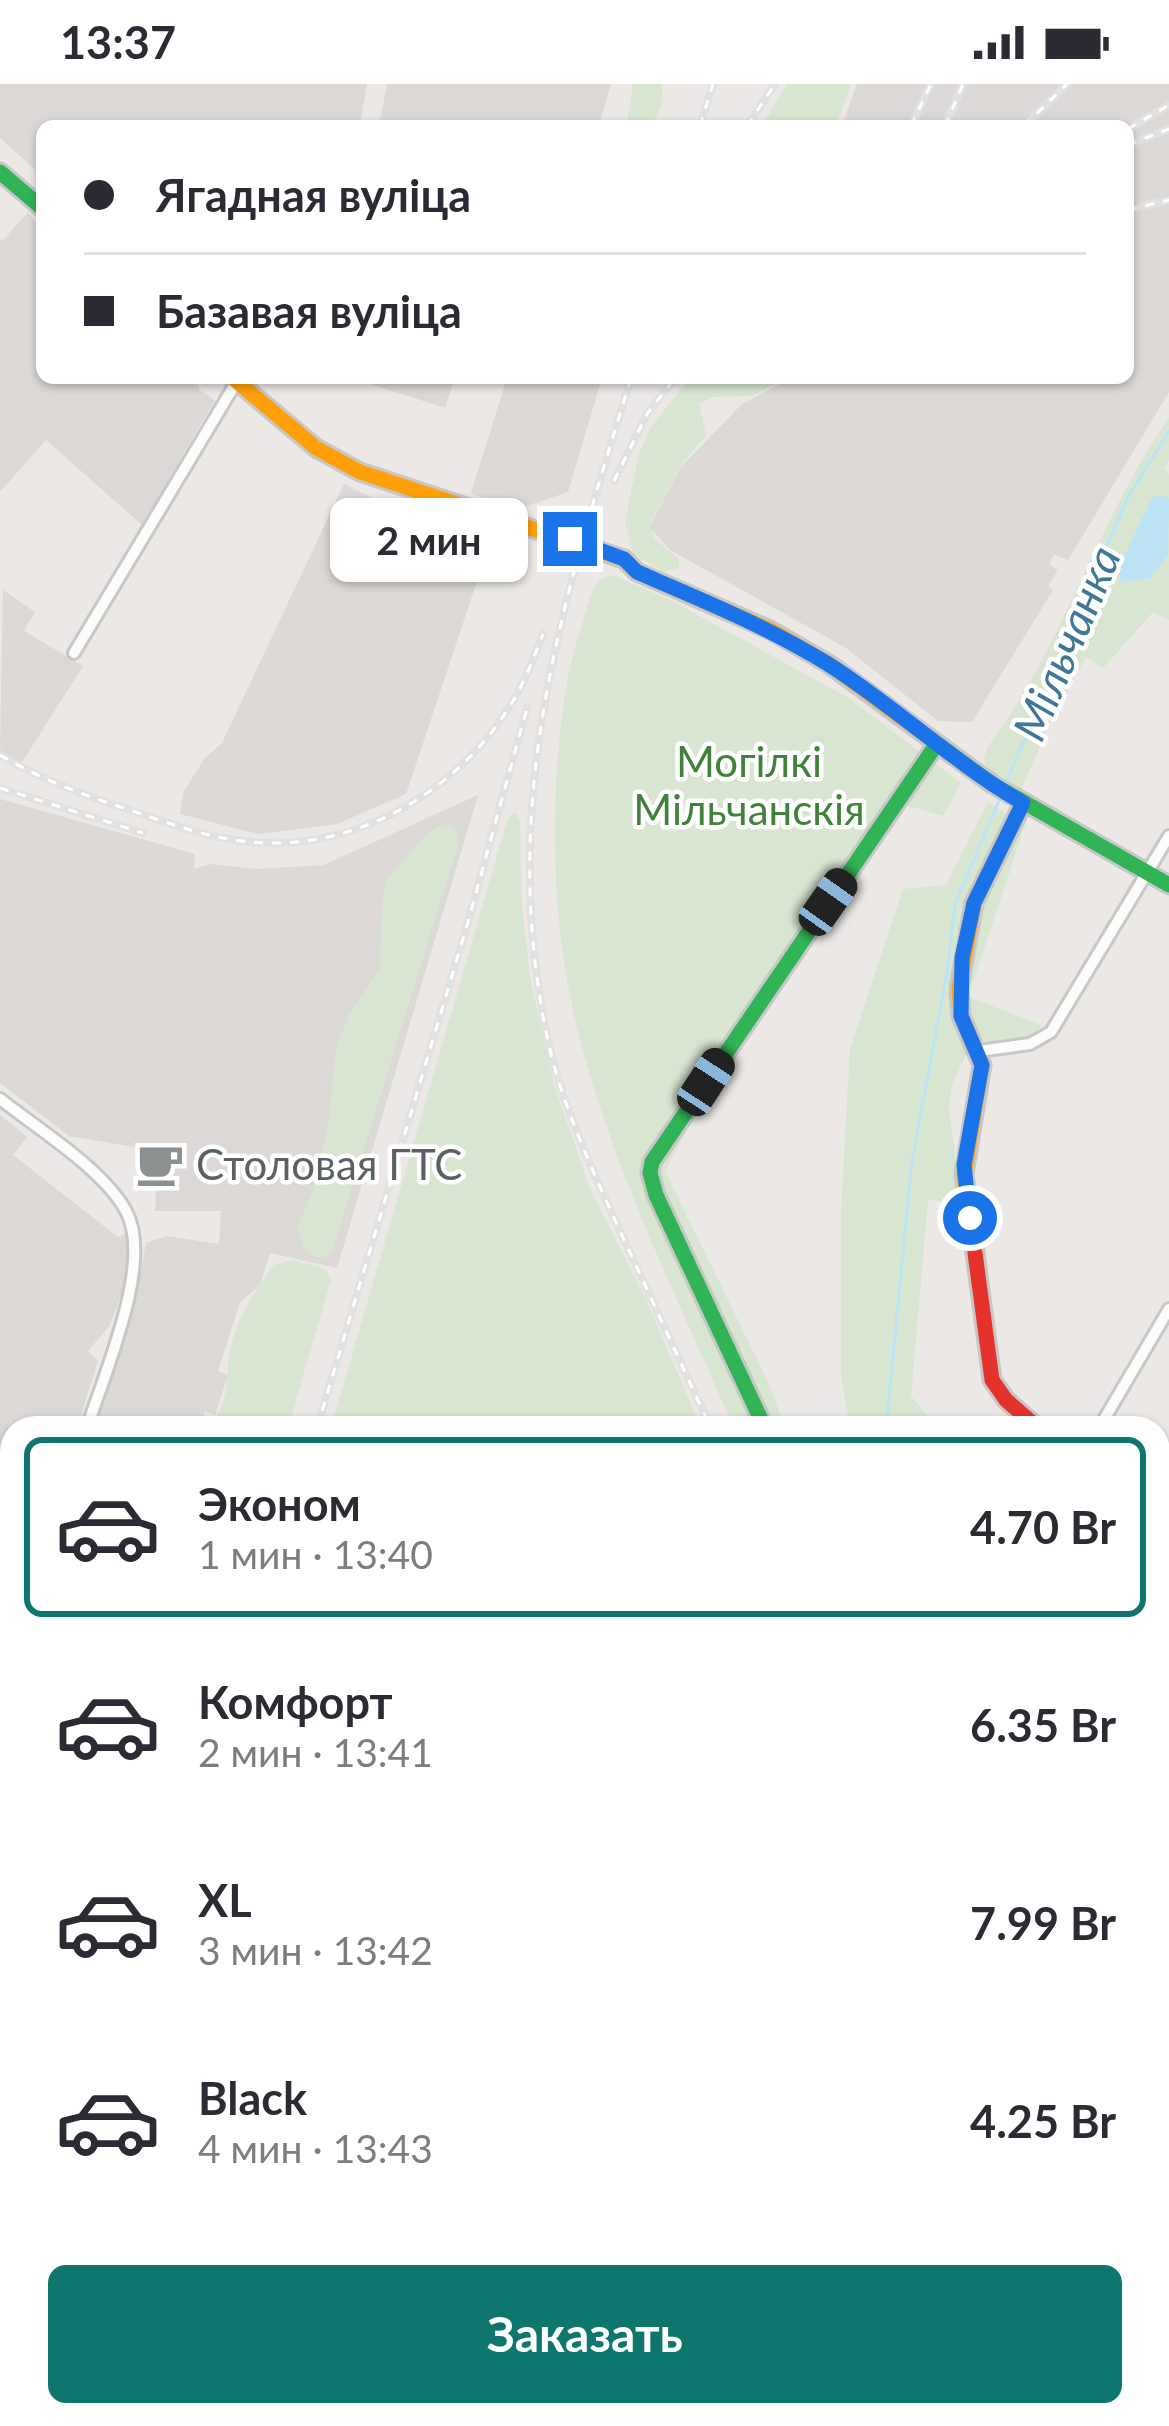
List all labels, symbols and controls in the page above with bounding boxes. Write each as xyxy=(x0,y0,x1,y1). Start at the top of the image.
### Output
text: 13:37 xyxy=(60,15,176,69)
text: Ягадная вуліца xyxy=(156,168,471,222)
text: Базавая вуліца xyxy=(156,284,462,338)
callout: 2 мин xyxy=(330,497,528,581)
route end xyxy=(543,512,597,566)
text: 2 мин xyxy=(377,517,482,563)
water label: Мільчанка xyxy=(1001,538,1131,748)
park label: Могілкі Мільчанскія xyxy=(633,736,865,834)
car xyxy=(793,862,863,942)
car xyxy=(671,1042,741,1122)
cafe icon: Столовая ГТС xyxy=(135,1139,185,1189)
place label: Столовая ГТС xyxy=(196,1139,462,1189)
route start xyxy=(943,1191,997,1245)
icon: car xyxy=(54,1473,162,1581)
text: Эконом xyxy=(198,1477,361,1531)
text: 4.70 Br xyxy=(970,1500,1116,1554)
text: 1 мин · 13:40 xyxy=(198,1531,433,1577)
icon: car xyxy=(54,1671,162,1779)
text: Комфорт xyxy=(198,1675,393,1729)
text: 6.35 Br xyxy=(970,1698,1116,1752)
text: 2 мин · 13:41 xyxy=(198,1729,433,1775)
icon: car xyxy=(54,1869,162,1977)
text: XL xyxy=(198,1873,252,1927)
text: 7.99 Br xyxy=(970,1896,1116,1950)
text: 3 мин · 13:42 xyxy=(198,1927,433,1973)
icon: car xyxy=(54,2067,162,2175)
text: Black xyxy=(198,2071,307,2125)
text: 4.25 Br xyxy=(970,2094,1116,2148)
text: 4 мин · 13:43 xyxy=(198,2125,433,2171)
button: Заказать xyxy=(48,2265,1122,2403)

